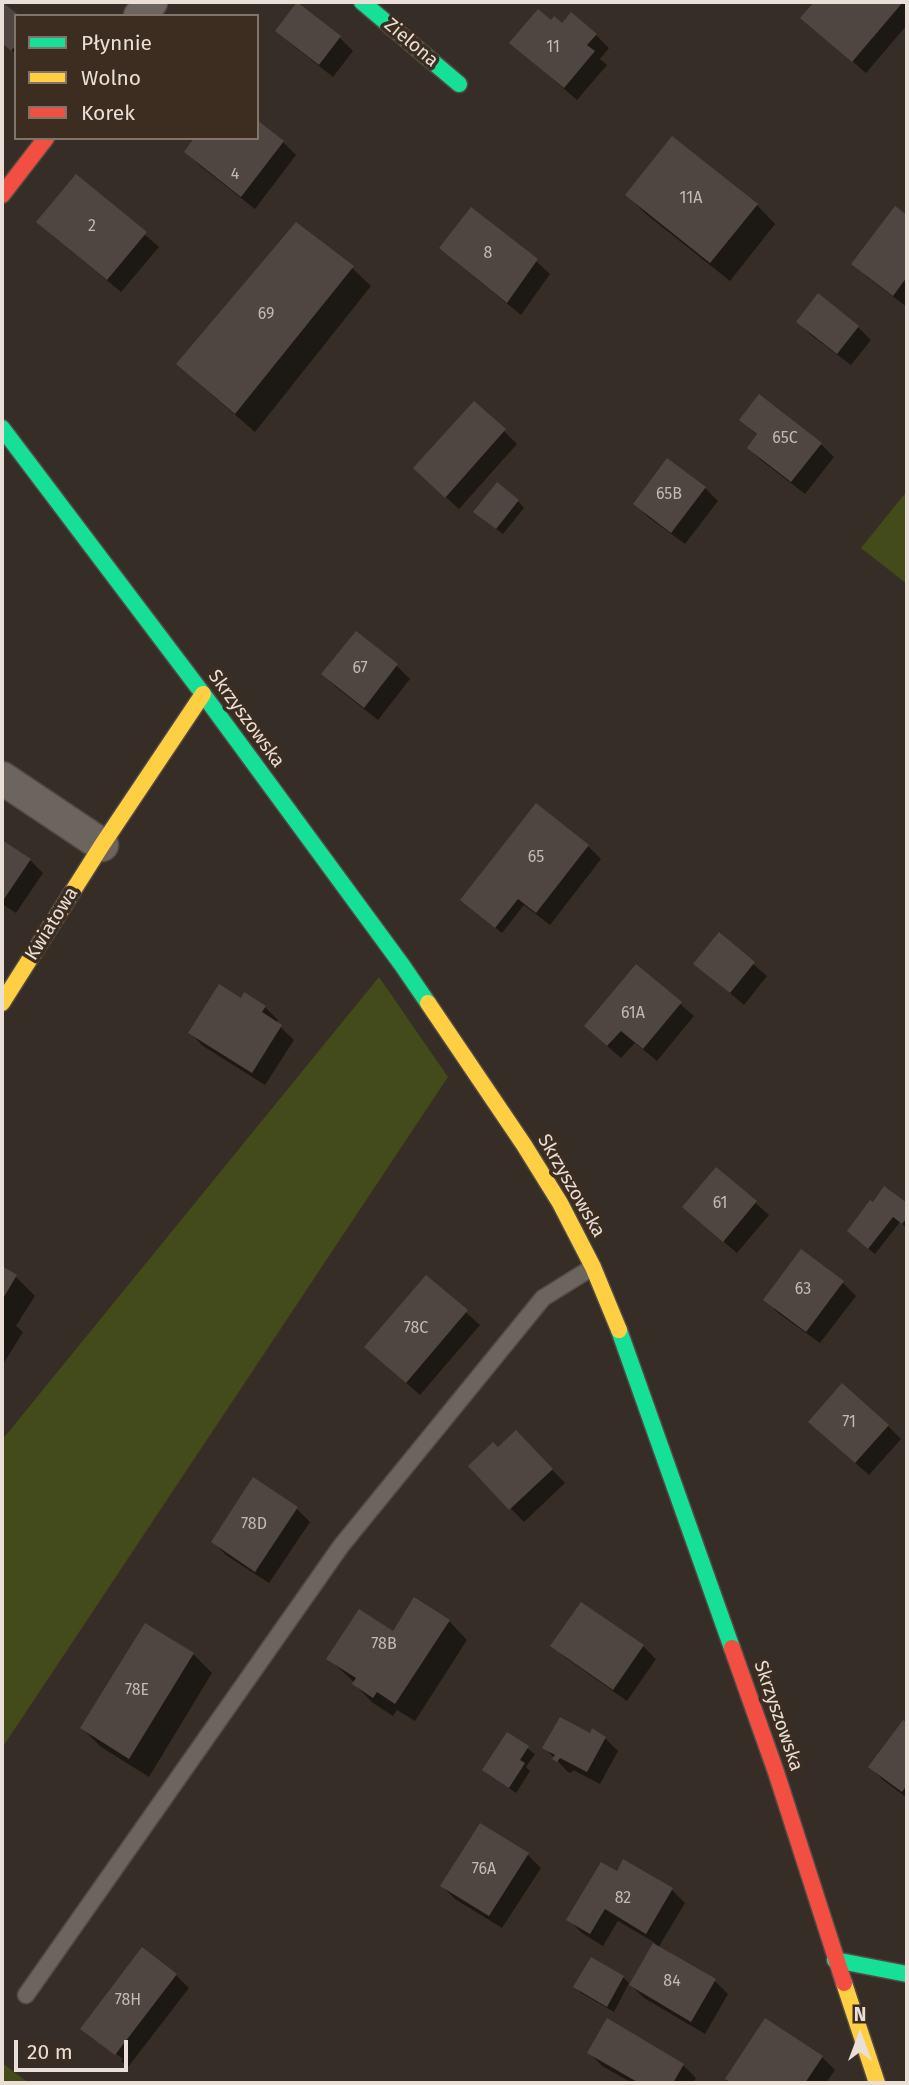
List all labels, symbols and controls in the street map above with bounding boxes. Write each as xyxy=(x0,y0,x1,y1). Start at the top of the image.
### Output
legend xyxy=(14,14,259,140)
street label: Zielona xyxy=(379,14,443,72)
text: Płynnie xyxy=(81,30,152,56)
house number: 11 xyxy=(546,38,560,58)
text: Wolno xyxy=(81,65,141,91)
text: Korek xyxy=(81,100,135,126)
house number: 4 xyxy=(231,165,239,185)
house number: 11A xyxy=(680,189,702,209)
house number: 2 xyxy=(88,217,96,237)
house number: 8 xyxy=(484,244,492,264)
house number: 69 xyxy=(258,305,274,325)
house number: 65C xyxy=(772,429,798,449)
house number: 65B xyxy=(656,485,682,505)
house number: 67 xyxy=(352,659,368,679)
street label: Skrzyszowska xyxy=(203,666,289,772)
house number: 65 xyxy=(528,848,544,868)
street label: Kwiatowa xyxy=(21,883,83,965)
house number: 61A xyxy=(621,1004,645,1024)
street label: Skrzyszowska xyxy=(532,1130,610,1242)
house number: 61 xyxy=(713,1194,727,1214)
house number: 63 xyxy=(795,1280,811,1300)
house number: 78C xyxy=(404,1319,428,1339)
house number: 71 xyxy=(842,1413,856,1433)
house number: 78D xyxy=(241,1515,267,1535)
house number: 78B xyxy=(371,1635,397,1655)
street label: Skrzyszowska xyxy=(748,1658,808,1774)
house number: 78E xyxy=(125,1681,149,1701)
house number: 76A xyxy=(472,1860,496,1880)
house number: 82 xyxy=(615,1889,631,1909)
house number: 84 xyxy=(663,1972,681,1992)
house number: 78H xyxy=(115,1991,141,2011)
north arrow xyxy=(825,2001,895,2071)
text: N xyxy=(854,2003,866,2026)
scale bar xyxy=(18,2025,131,2070)
text: 20 m xyxy=(27,2039,73,2065)

